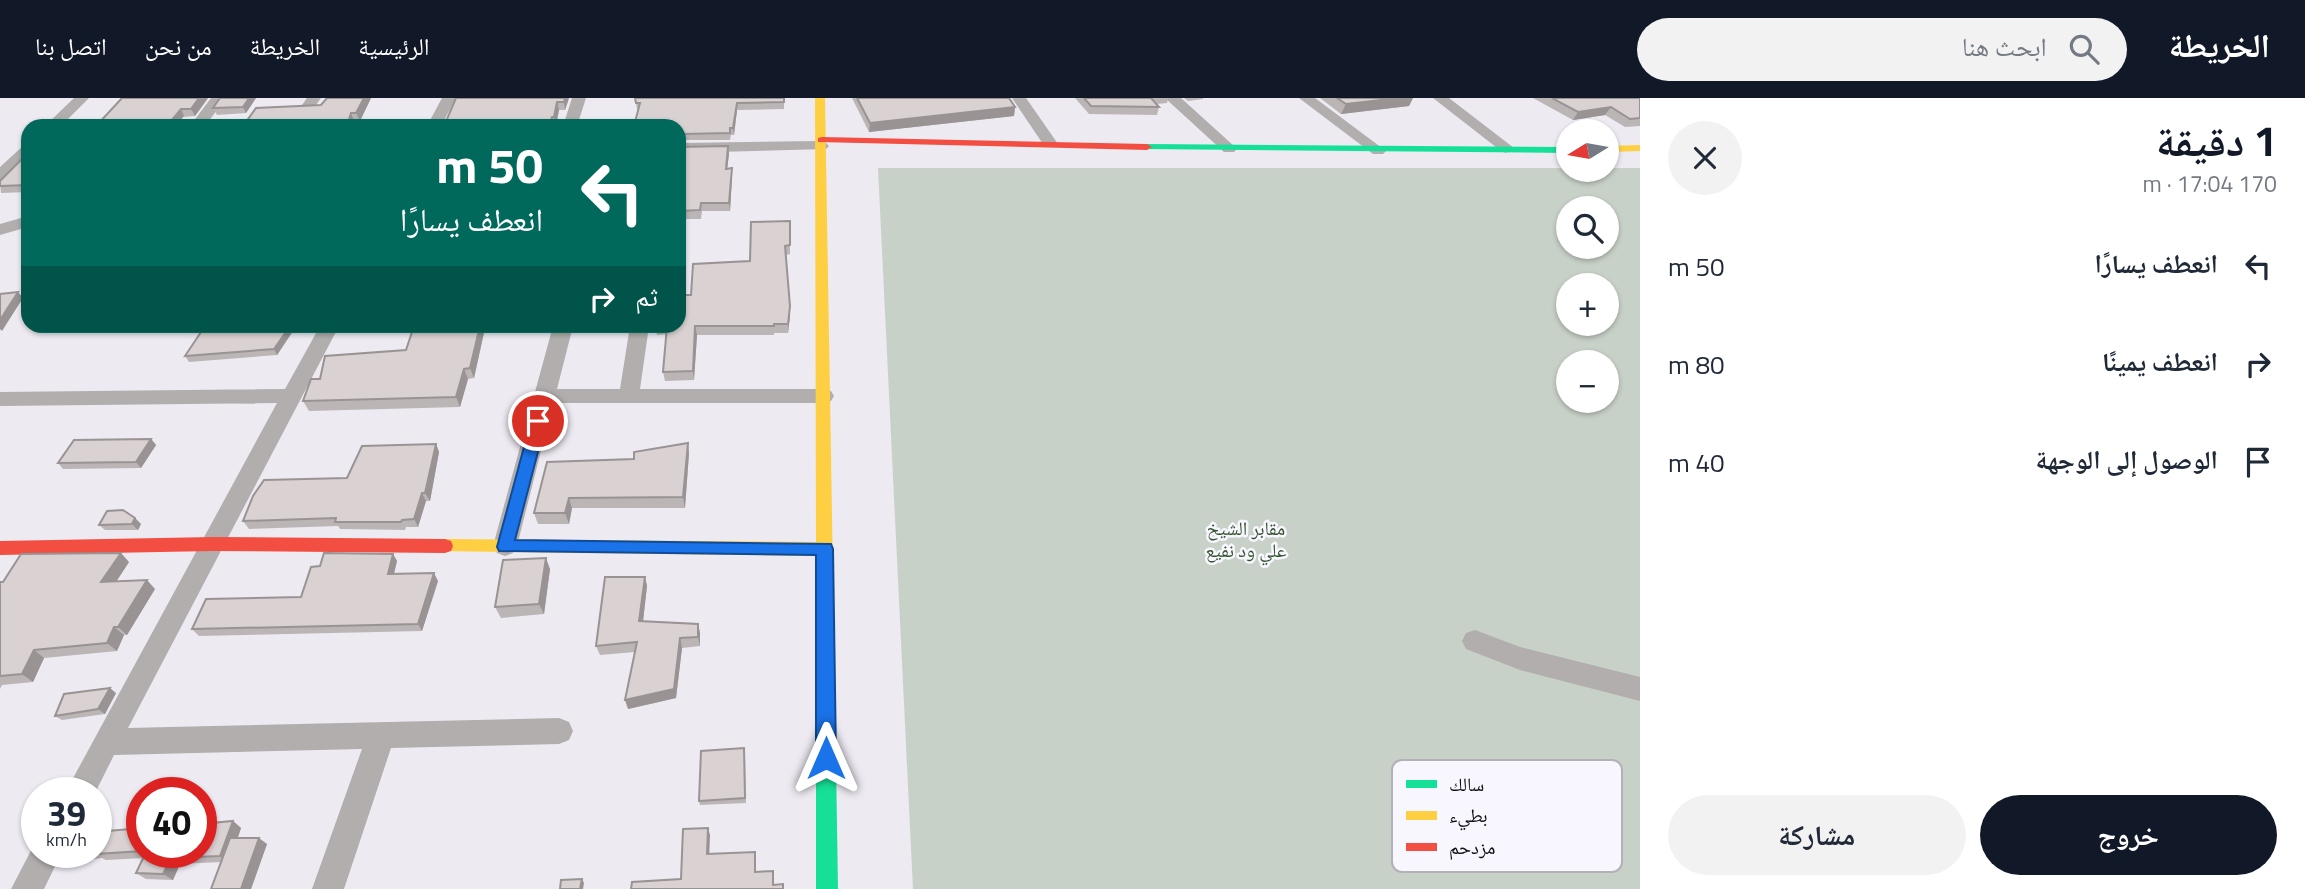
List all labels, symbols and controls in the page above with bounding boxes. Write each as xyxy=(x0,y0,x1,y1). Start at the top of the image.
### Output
search box xyxy=(1637,18,2127,81)
text: الخريطة xyxy=(2169,20,2270,70)
text: ابحث هنا xyxy=(1962,27,2047,66)
text: اتصل بنا xyxy=(35,28,107,64)
text: من نحن xyxy=(145,28,212,64)
text: الخريطة xyxy=(250,28,320,64)
text: الرئيسية xyxy=(358,28,429,64)
icon: search xyxy=(2065,30,2103,68)
text: 1 دقيقة xyxy=(2156,108,2277,172)
north arrow xyxy=(1556,119,1619,182)
map controls xyxy=(1556,119,1619,413)
button: close xyxy=(1668,121,1742,195)
text: 50 m xyxy=(436,127,543,202)
icon: left xyxy=(567,147,658,238)
text: 170 m · 17:04 xyxy=(2142,166,2277,201)
text: انعطف يسارًا xyxy=(400,195,543,243)
button: search xyxy=(1556,196,1619,259)
text: انعطف يسارًا xyxy=(2094,244,2218,283)
text: 50 m xyxy=(1668,247,1725,286)
icon: left xyxy=(2239,247,2277,285)
button: + xyxy=(1556,273,1619,336)
text: ثم xyxy=(635,277,658,316)
icon: right xyxy=(583,280,621,318)
text: انعطف يمينًا xyxy=(2102,342,2218,381)
text: 80 m xyxy=(1668,345,1725,384)
icon: right xyxy=(2239,345,2277,383)
button: − xyxy=(1556,350,1619,413)
pin xyxy=(508,391,568,451)
icon: arrive xyxy=(519,402,557,440)
text: الوصول إلى الوجهة xyxy=(2036,440,2218,479)
text: 40 m xyxy=(1668,443,1725,482)
icon: arrive xyxy=(2239,443,2277,481)
park label: مقابر الشيخ علي ود نفيع xyxy=(1206,513,1287,565)
position arrow xyxy=(789,721,863,795)
legend xyxy=(1392,760,1622,872)
text: سالك xyxy=(1449,769,1484,798)
speed limit sign: 40 xyxy=(126,777,217,868)
text: 39 xyxy=(47,786,86,840)
button: مشاركة xyxy=(1668,795,1966,875)
button: خروج xyxy=(1980,795,2277,875)
text: بطيء xyxy=(1449,800,1488,831)
text: km/h xyxy=(46,826,87,853)
text: مزدحم xyxy=(1449,832,1495,861)

